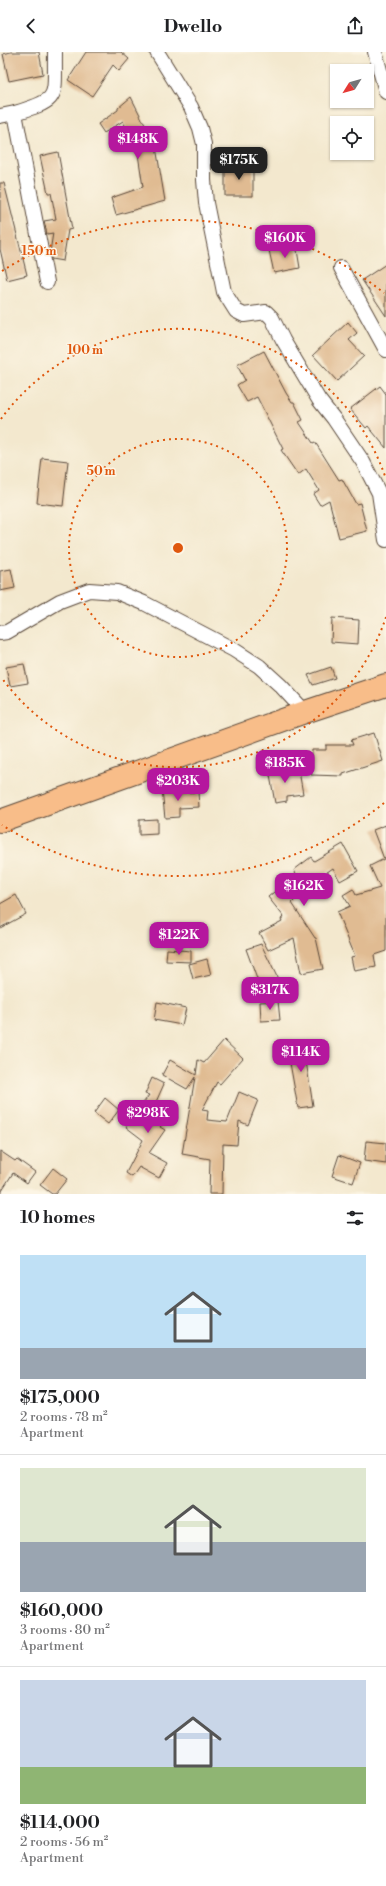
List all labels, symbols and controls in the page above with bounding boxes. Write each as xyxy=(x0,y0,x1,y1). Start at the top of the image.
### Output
icon: back xyxy=(20,15,42,37)
text: Dwello xyxy=(164,15,222,38)
icon: share xyxy=(344,15,366,37)
north arrow xyxy=(330,64,374,108)
map controls xyxy=(330,64,374,160)
button: locate xyxy=(330,116,374,160)
pin: $148K xyxy=(110,126,166,160)
text: $148K xyxy=(118,131,158,147)
pin: $175K xyxy=(211,147,267,181)
text: $175K xyxy=(219,152,259,168)
pin: $160K xyxy=(257,225,313,259)
text: $160K xyxy=(264,230,306,246)
text: 150 m xyxy=(22,244,56,259)
text: 100 m xyxy=(67,343,103,358)
text: 50 m xyxy=(86,464,116,479)
centre of rings xyxy=(171,541,185,555)
pin: $185K xyxy=(257,750,313,784)
text: $185K xyxy=(265,755,305,771)
pin: $203K xyxy=(150,768,206,802)
text: $203K xyxy=(156,773,200,789)
pin: $162K xyxy=(276,873,332,907)
text: $162K xyxy=(284,878,324,894)
pin: $122K xyxy=(151,922,207,956)
text: $122K xyxy=(158,927,200,943)
pin: $317K xyxy=(242,977,298,1011)
text: $317K xyxy=(251,982,289,998)
pin: $114K xyxy=(273,1039,329,1073)
text: $114K xyxy=(281,1044,321,1060)
pin: $298K xyxy=(120,1100,176,1134)
text: $298K xyxy=(127,1105,169,1121)
text: 10 homes xyxy=(20,1207,95,1229)
icon: filters xyxy=(344,1207,366,1229)
icon: home xyxy=(157,1281,229,1353)
text: $175,000 xyxy=(20,1387,100,1409)
text: 2 rooms · 78 m² xyxy=(20,1409,108,1425)
text: Apartment xyxy=(20,1425,84,1441)
icon: home xyxy=(157,1494,229,1566)
text: $160,000 xyxy=(20,1600,103,1622)
text: 3 rooms · 80 m² xyxy=(20,1622,110,1638)
text: Apartment xyxy=(20,1638,84,1654)
icon: home xyxy=(157,1706,229,1778)
text: $114,000 xyxy=(20,1812,100,1834)
text: 2 rooms · 56 m² xyxy=(20,1834,108,1850)
text: Apartment xyxy=(20,1850,84,1866)

